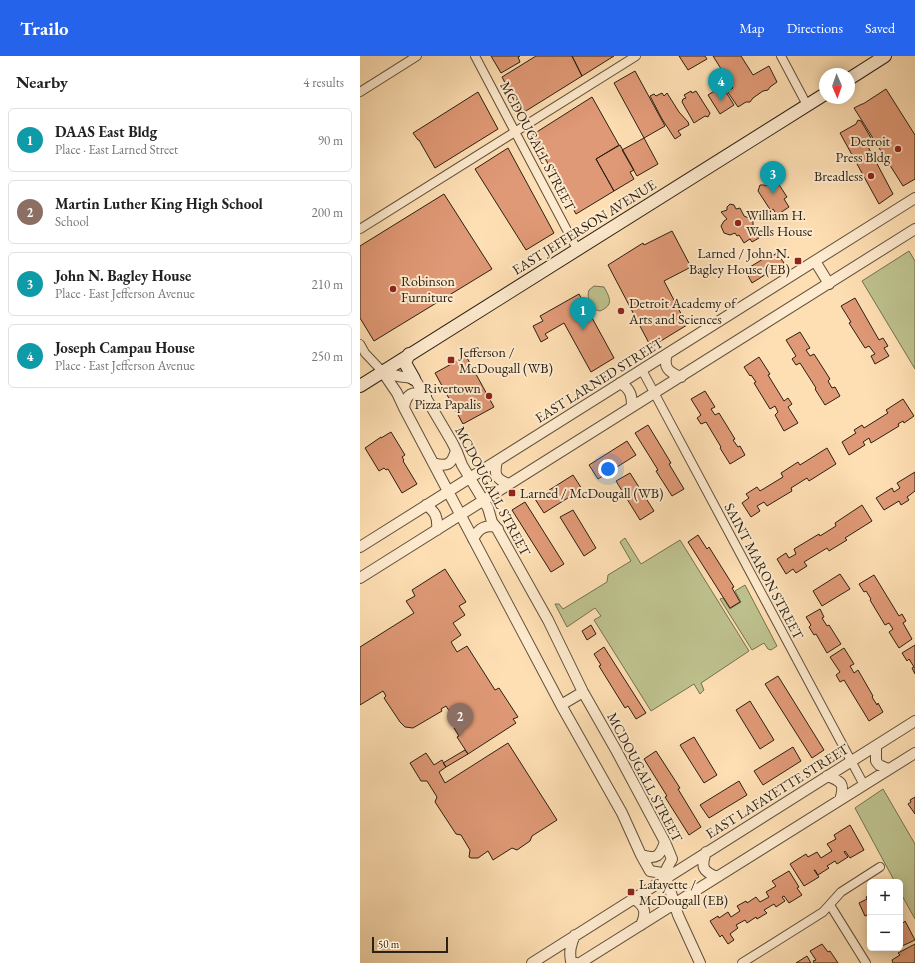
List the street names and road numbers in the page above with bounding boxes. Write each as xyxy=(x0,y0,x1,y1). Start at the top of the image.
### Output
street label: MCDOUGALL STREET xyxy=(496,78,580,214)
street label: EAST JEFFERSON AVENUE xyxy=(509,175,659,279)
street label: EAST LARNED STREET xyxy=(532,333,667,427)
street label: MCDOUGALL STREET xyxy=(451,423,535,559)
street label: SAINT MARON STREET xyxy=(720,500,808,643)
street label: MCDOUGALL STREET xyxy=(603,709,687,845)
street label: EAST LAFAYETTE STREET xyxy=(702,739,852,842)

